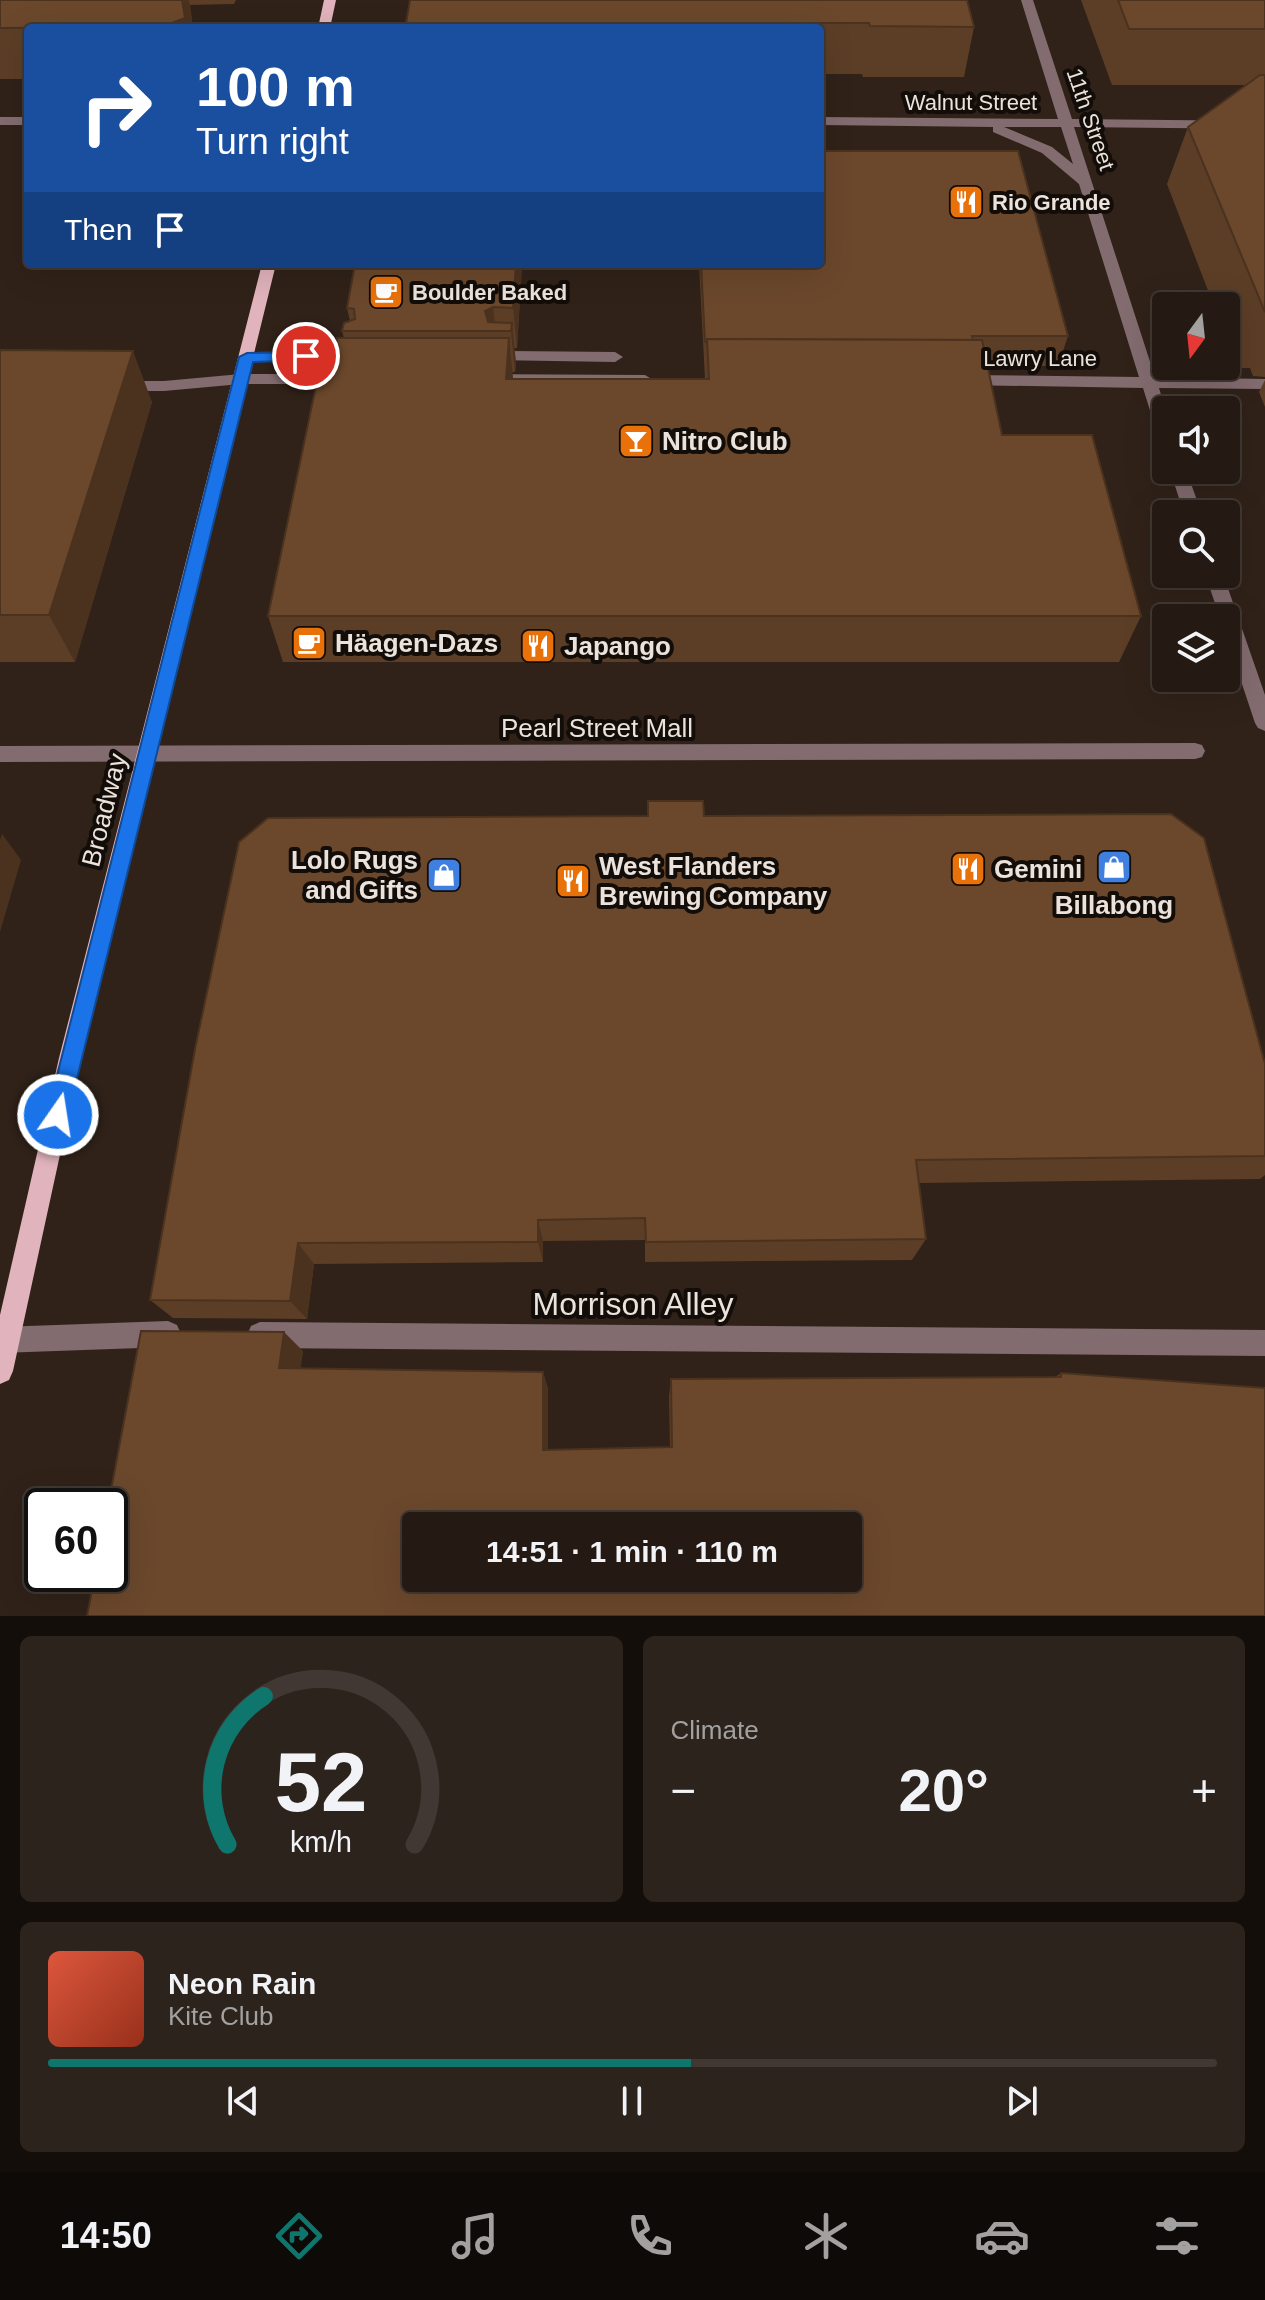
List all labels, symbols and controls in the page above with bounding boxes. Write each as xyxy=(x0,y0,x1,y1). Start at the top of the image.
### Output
text: 100 m xyxy=(196,55,355,118)
icon: right xyxy=(64,56,168,160)
street label: 11th Street xyxy=(1061,65,1120,173)
street label: Walnut Street xyxy=(905,90,1037,115)
text: Turn right xyxy=(196,121,349,162)
restaurant icon: Rio Grande xyxy=(947,183,985,221)
place label: Rio Grande xyxy=(992,190,1111,215)
icon: arrive xyxy=(148,208,192,252)
text: Then xyxy=(64,213,132,246)
cafe icon: Boulder Baked xyxy=(367,273,405,311)
place label: Boulder Baked xyxy=(412,280,567,305)
north arrow xyxy=(1152,292,1240,380)
map controls xyxy=(1152,292,1240,692)
pin xyxy=(272,322,340,390)
icon: arrive xyxy=(284,334,328,378)
street label: Lawry Lane xyxy=(983,346,1097,371)
button: sound xyxy=(1152,396,1240,484)
bar icon: Nitro Club xyxy=(617,422,655,460)
place label: Nitro Club xyxy=(662,426,788,456)
button: search xyxy=(1152,500,1240,588)
button: layers xyxy=(1152,604,1240,692)
cafe icon: Häagen-Dazs xyxy=(290,624,328,662)
restaurant icon: Japango xyxy=(519,627,557,665)
place label: Häagen-Dazs xyxy=(335,628,498,658)
place label: Japango xyxy=(564,631,671,661)
street label: Pearl Street Mall xyxy=(501,713,693,743)
street label: Broadway xyxy=(75,750,133,870)
place label: Lolo Rugs and Gifts xyxy=(291,845,418,905)
shop icon: Billabong xyxy=(1095,848,1133,886)
restaurant icon: Gemini xyxy=(949,850,987,888)
place label: West Flanders Brewing Company xyxy=(599,851,828,911)
place label: Gemini xyxy=(994,854,1082,884)
shop icon: Lolo Rugs and Gifts xyxy=(425,856,463,894)
restaurant icon: West Flanders Brewing Company xyxy=(554,862,592,900)
place label: Billabong xyxy=(1055,890,1173,920)
position arrow xyxy=(16,1073,100,1157)
street label: Morrison Alley xyxy=(533,1286,733,1322)
speed limit sign: 60 xyxy=(24,1488,128,1592)
text: 14:51 · 1 min · 110 m xyxy=(486,1535,778,1568)
text: Climate xyxy=(671,1715,759,1745)
text: 52 xyxy=(275,1736,368,1829)
text: 20° xyxy=(898,1757,989,1824)
text: − xyxy=(671,1766,696,1815)
text: + xyxy=(1191,1766,1217,1815)
text: km/h xyxy=(290,1826,352,1858)
text: Neon Rain xyxy=(168,1967,316,2000)
text: Kite Club xyxy=(168,2001,274,2031)
icon: previous xyxy=(221,2079,265,2123)
icon: pause xyxy=(610,2079,654,2123)
icon: next xyxy=(1000,2079,1044,2123)
icon: directions xyxy=(271,2208,327,2264)
icon: music xyxy=(447,2208,503,2264)
icon: phone xyxy=(622,2208,678,2264)
icon: climate xyxy=(798,2208,854,2264)
icon: car xyxy=(974,2208,1030,2264)
icon: filters xyxy=(1149,2208,1205,2264)
text: 14:50 xyxy=(60,2215,152,2256)

